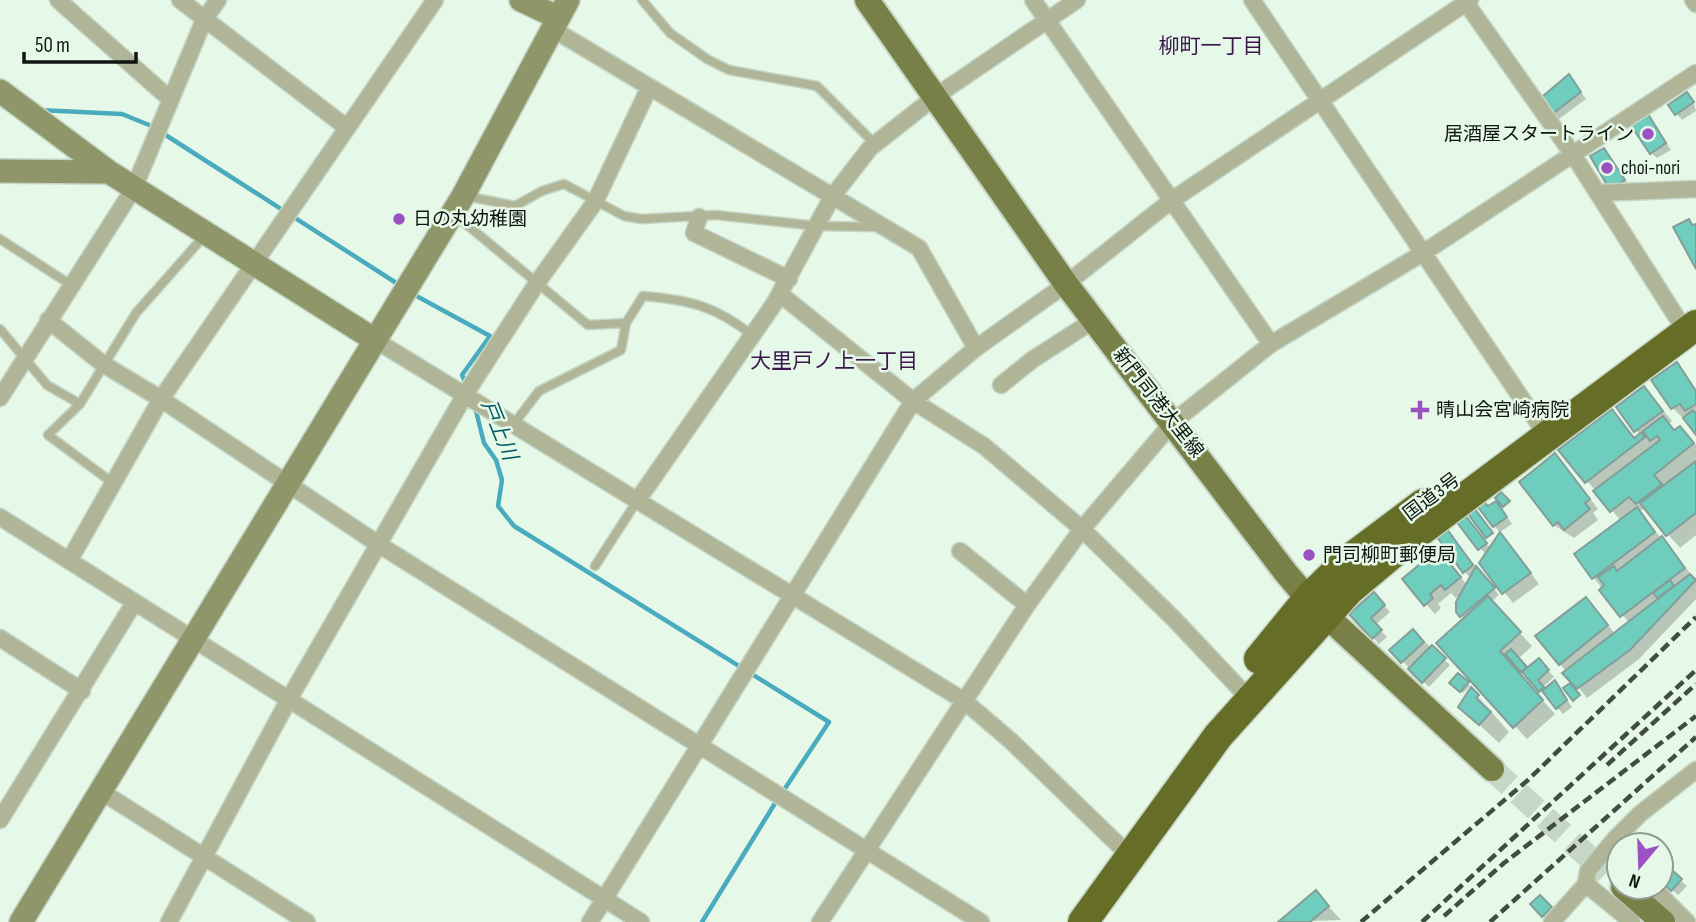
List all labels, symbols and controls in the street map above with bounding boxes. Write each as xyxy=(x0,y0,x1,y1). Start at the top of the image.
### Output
scale bar xyxy=(24,21,136,65)
text: 50 m xyxy=(35,33,70,58)
district label: 柳町一丁目 xyxy=(1159,34,1264,59)
place label: 居酒屋スタートライン xyxy=(1444,123,1634,146)
marker: 居酒屋スタートライン xyxy=(1640,126,1656,142)
place label: choi-nori xyxy=(1621,157,1680,180)
marker: choi-nori xyxy=(1599,160,1615,176)
place label: 日の丸幼稚園 xyxy=(413,208,527,231)
marker: 日の丸幼稚園 xyxy=(391,211,407,227)
street label: 新門司港大里線 xyxy=(1108,344,1208,462)
district label: 大里戸ノ上一丁目 xyxy=(750,349,918,374)
water label: 戸上川 xyxy=(476,396,523,466)
place label: 晴山会宮崎病院 xyxy=(1436,399,1569,422)
marker: 晴山会宮崎病院 xyxy=(1410,400,1430,420)
street label: 国道3号 xyxy=(1399,468,1465,526)
place label: 門司柳町郵便局 xyxy=(1323,544,1456,567)
marker: 門司柳町郵便局 xyxy=(1301,547,1317,563)
north arrow xyxy=(1605,831,1675,901)
text: N xyxy=(1626,868,1643,893)

